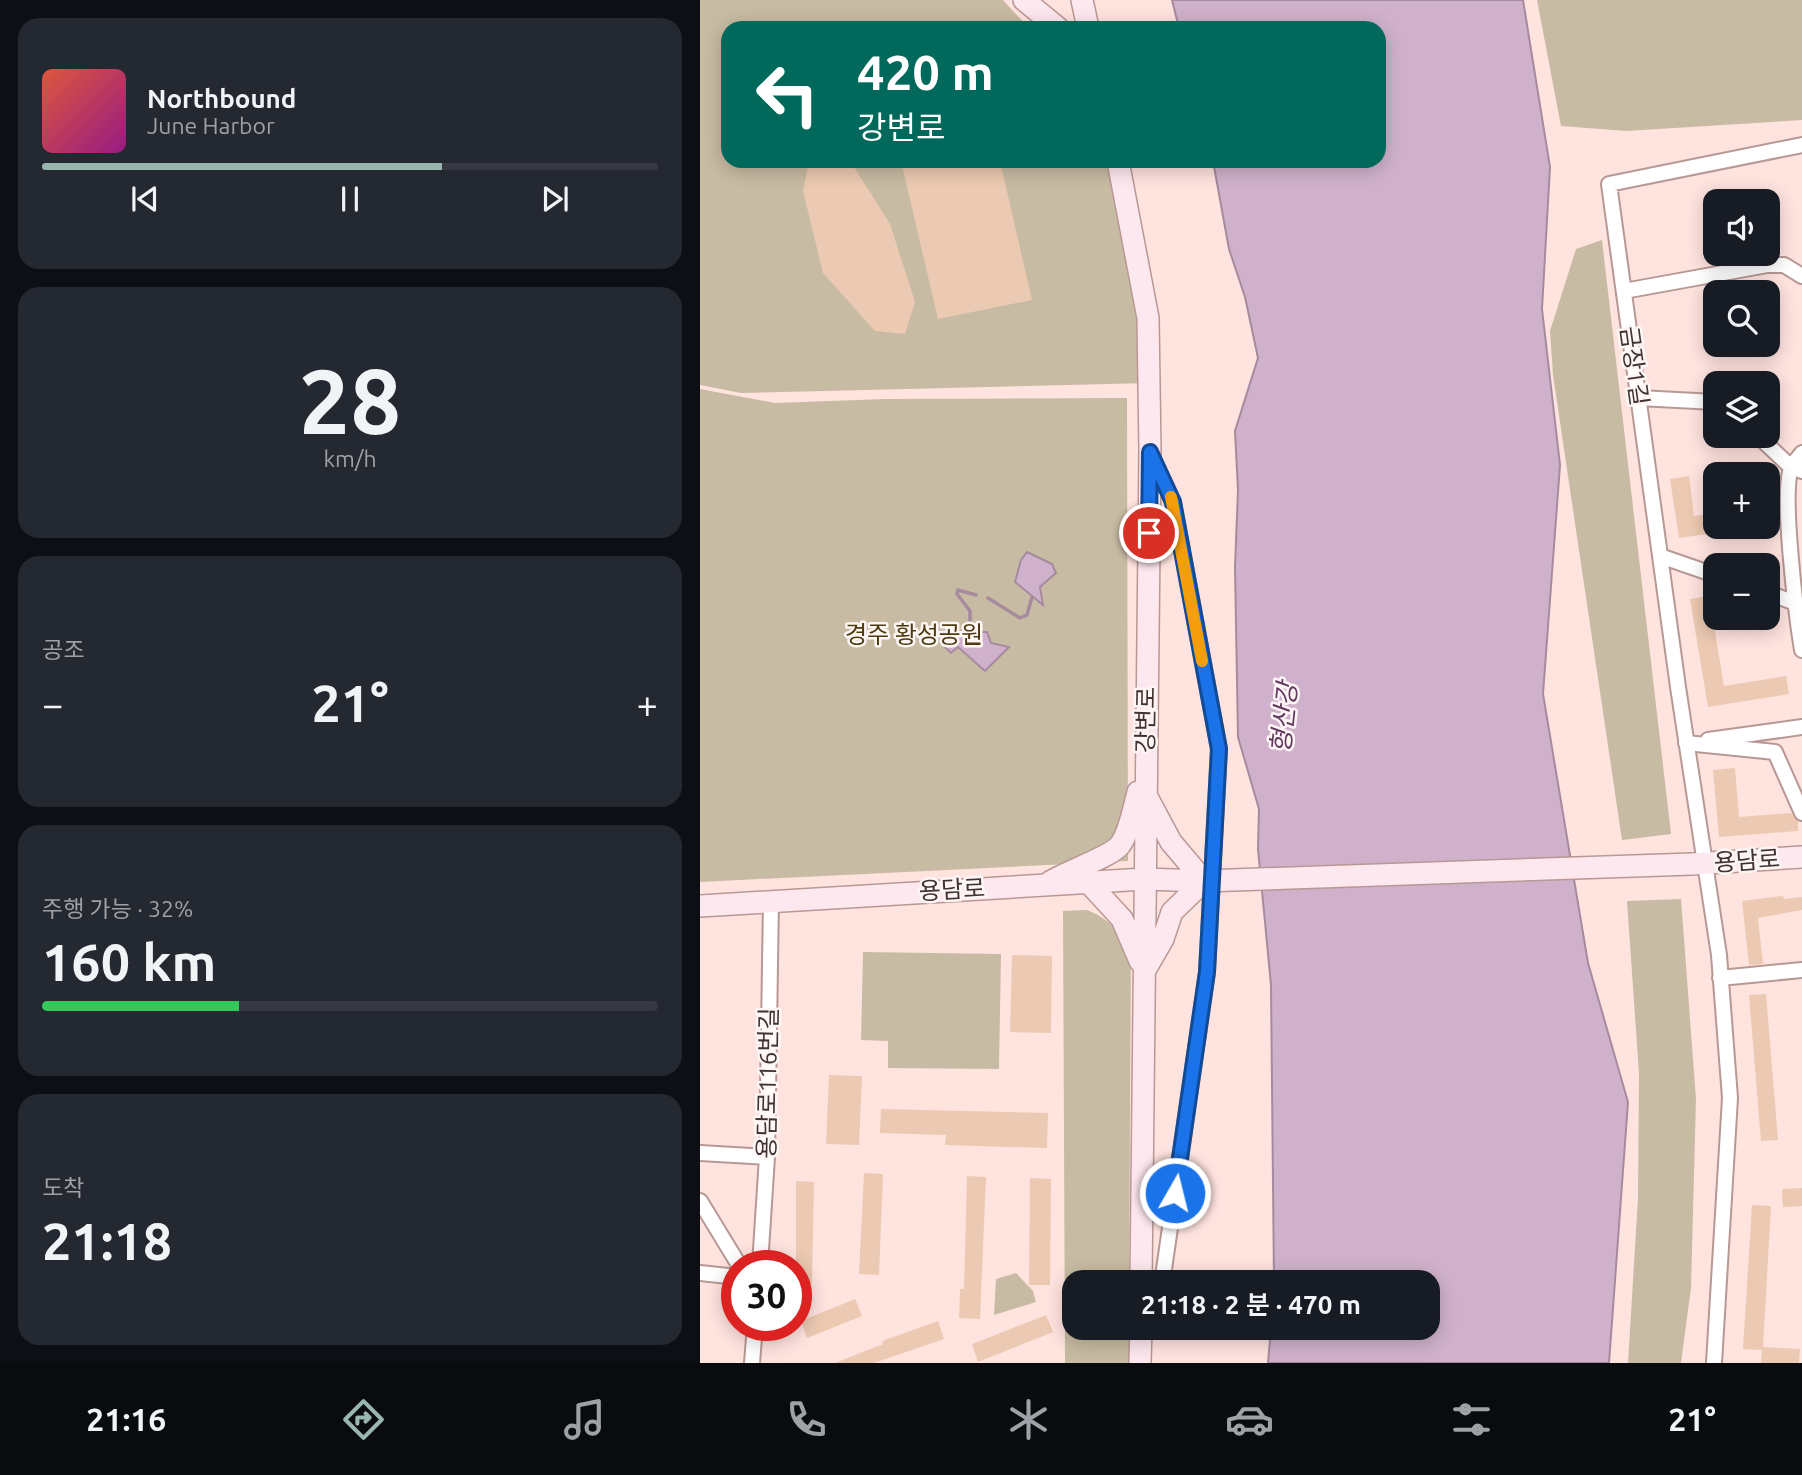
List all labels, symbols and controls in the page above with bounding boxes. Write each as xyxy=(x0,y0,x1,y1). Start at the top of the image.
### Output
text: 420 m xyxy=(857,44,994,99)
icon: left xyxy=(742,49,833,140)
text: Northbound xyxy=(147,84,296,113)
text: 강변로 xyxy=(857,109,945,145)
text: June Harbor xyxy=(147,113,275,138)
icon: previous xyxy=(126,180,164,218)
icon: pause xyxy=(331,180,369,218)
icon: next xyxy=(536,180,574,218)
map controls xyxy=(1703,189,1780,630)
button: sound xyxy=(1703,189,1780,266)
button: search xyxy=(1703,280,1780,357)
street label: 금장1길 xyxy=(1616,325,1653,407)
text: 28 xyxy=(299,349,401,451)
button: layers xyxy=(1703,371,1780,448)
text: km/h xyxy=(323,446,377,471)
button: + xyxy=(1703,462,1780,539)
pin xyxy=(1119,503,1179,563)
icon: arrive xyxy=(1130,514,1168,552)
button: − xyxy=(1703,553,1780,630)
park label: 경주 황성공원 xyxy=(845,621,983,648)
text: 공조 xyxy=(42,637,84,662)
text: 21° xyxy=(311,674,389,732)
water label: 형산강 xyxy=(1265,678,1302,755)
text: − xyxy=(42,683,63,725)
text: + xyxy=(637,683,658,725)
street label: 강변로 xyxy=(1131,687,1160,753)
street label: 용담로 xyxy=(1713,845,1781,876)
street label: 용담로 xyxy=(918,874,986,905)
text: 주행 가능 · 32% xyxy=(42,896,193,921)
text: 160 km xyxy=(42,933,216,991)
street label: 용담로116번길 xyxy=(753,1007,782,1159)
position arrow xyxy=(1138,1156,1212,1230)
text: 도착 xyxy=(42,1175,84,1200)
text: 21:18 xyxy=(42,1212,172,1270)
speed limit sign: 30 xyxy=(721,1250,812,1341)
text: 21:18 · 2 분 · 470 m xyxy=(1141,1290,1361,1319)
icon: directions xyxy=(339,1395,388,1444)
icon: music xyxy=(560,1395,609,1444)
icon: phone xyxy=(782,1395,831,1444)
icon: climate xyxy=(1004,1395,1053,1444)
icon: car xyxy=(1225,1395,1274,1444)
icon: filters xyxy=(1447,1395,1496,1444)
text: 21:16 xyxy=(86,1401,166,1437)
text: 21° xyxy=(1668,1401,1716,1437)

